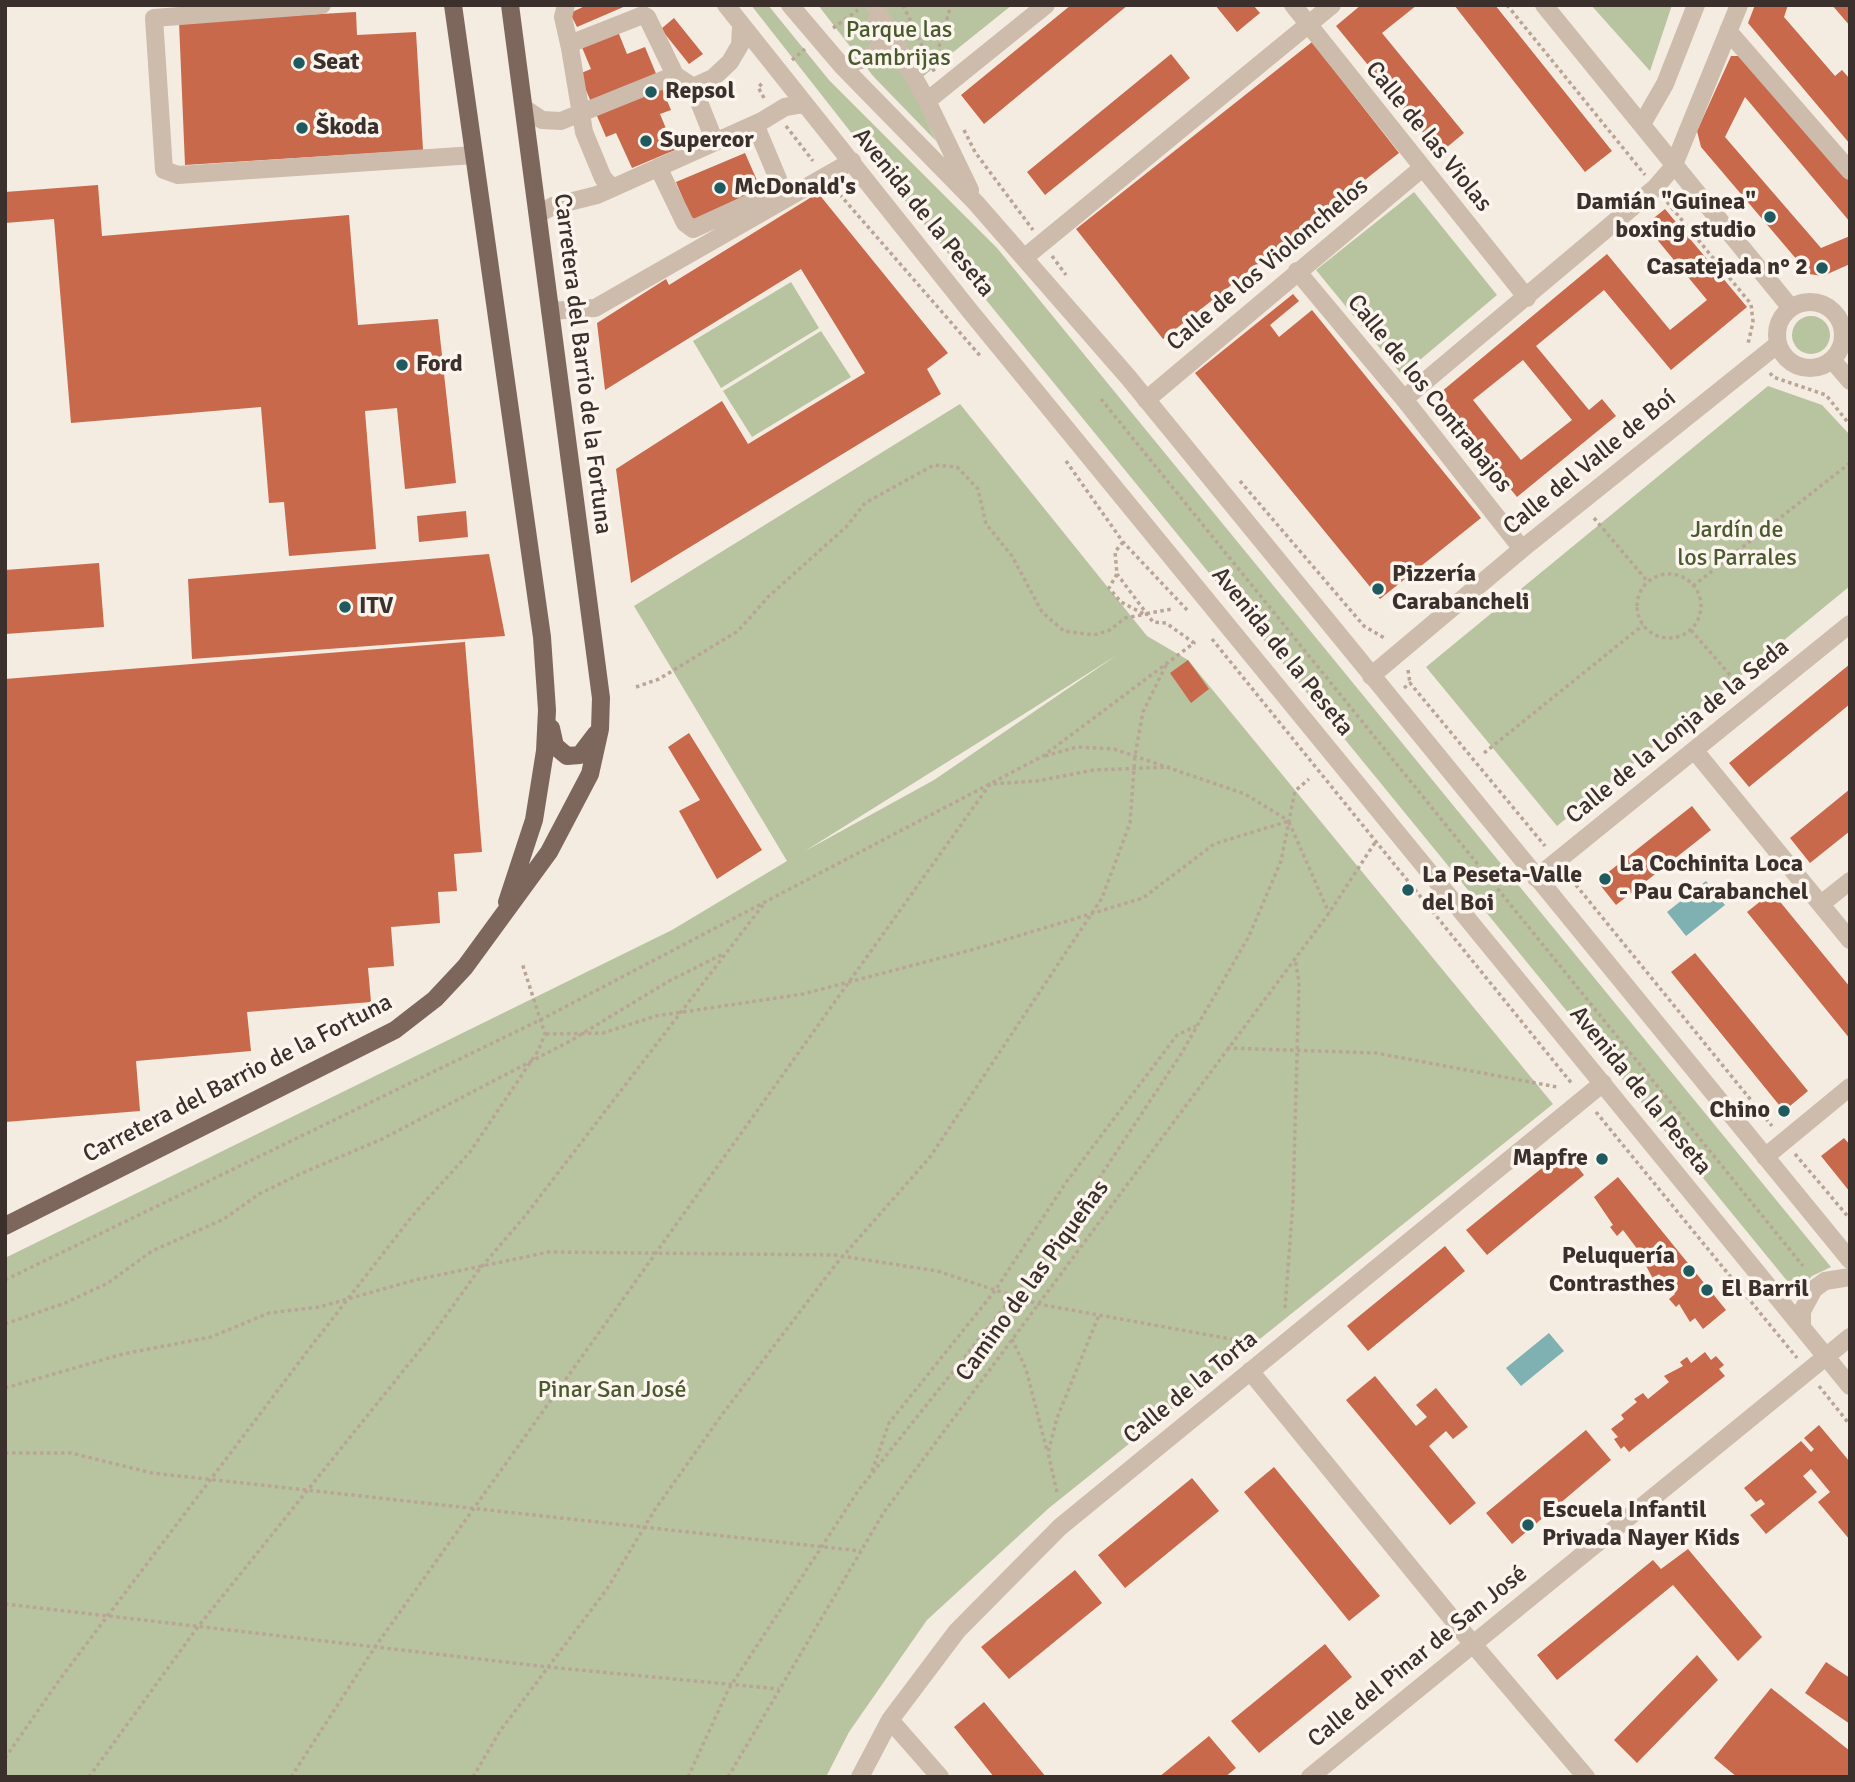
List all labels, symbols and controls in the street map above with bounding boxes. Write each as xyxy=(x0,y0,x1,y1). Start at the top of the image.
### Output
park label: Parque las Cambrijas xyxy=(846,17,952,73)
place label: Seat xyxy=(313,49,359,77)
marker: Seat xyxy=(291,55,307,71)
street label: Calle de las Violas xyxy=(1359,56,1497,218)
place label: Repsol xyxy=(665,78,735,106)
marker: Repsol xyxy=(643,84,659,100)
place label: Škoda xyxy=(316,114,379,142)
marker: Škoda xyxy=(294,120,310,136)
street label: Avenida de la Peseta xyxy=(846,123,1000,303)
place label: Supercor xyxy=(660,127,754,155)
marker: Supercor xyxy=(638,133,654,149)
street label: Calle de los Violonchelos xyxy=(1162,172,1374,358)
place label: McDonald's xyxy=(734,174,856,202)
marker: McDonald's xyxy=(712,180,728,196)
place label: Damián "Guinea" boxing studio xyxy=(1576,189,1756,245)
street label: Carretera del Barrio de la Fortuna xyxy=(547,192,617,536)
marker: Damián "Guinea" boxing studio xyxy=(1762,209,1778,225)
place label: Casatejada n° 2 xyxy=(1647,254,1808,282)
marker: Casatejada n° 2 xyxy=(1814,260,1830,276)
street label: Calle de los Contrabajos xyxy=(1340,289,1518,499)
place label: Ford xyxy=(416,351,463,379)
marker: Ford xyxy=(394,357,410,373)
street label: Calle del Valle de Boí xyxy=(1498,385,1682,541)
park label: Jardín de los Parrales xyxy=(1677,517,1797,573)
place label: Pizzería Carabancheli xyxy=(1392,561,1529,617)
street label: Avenida de la Peseta xyxy=(1205,562,1359,742)
marker: Pizzería Carabancheli xyxy=(1370,581,1386,597)
place label: ITV xyxy=(359,593,393,621)
marker: ITV xyxy=(337,599,353,615)
street label: Calle de la Lonja de la Seda xyxy=(1561,633,1795,831)
place label: La Cochinita Loca - Pau Carabanchel xyxy=(1619,851,1808,907)
place label: La Peseta-Valle del Boi xyxy=(1422,862,1582,918)
marker: La Cochinita Loca - Pau Carabanchel xyxy=(1597,871,1613,887)
marker: La Peseta-Valle del Boi xyxy=(1400,882,1416,898)
street label: Carretera del Barrio de la Fortuna xyxy=(79,988,397,1170)
street label: Avenida de la Peseta xyxy=(1563,1001,1717,1181)
place label: Chino xyxy=(1710,1097,1770,1125)
marker: Chino xyxy=(1776,1103,1792,1119)
place label: Mapfre xyxy=(1512,1145,1588,1173)
marker: Mapfre xyxy=(1594,1151,1610,1167)
street label: Camino de las Piqueñas xyxy=(950,1175,1116,1387)
place label: Peluquería Contrasthes xyxy=(1549,1243,1675,1299)
marker: Peluquería Contrasthes xyxy=(1681,1263,1697,1279)
place label: El Barril xyxy=(1721,1276,1809,1304)
marker: El Barril xyxy=(1699,1282,1715,1298)
street label: Calle de la Torta xyxy=(1118,1325,1264,1451)
park label: Pinar San José xyxy=(537,1377,687,1405)
place label: Escuela Infantil Privada Nayer Kids xyxy=(1542,1497,1740,1553)
marker: Escuela Infantil Privada Nayer Kids xyxy=(1520,1517,1536,1533)
street label: Calle del Pinar de San José xyxy=(1303,1560,1533,1754)

